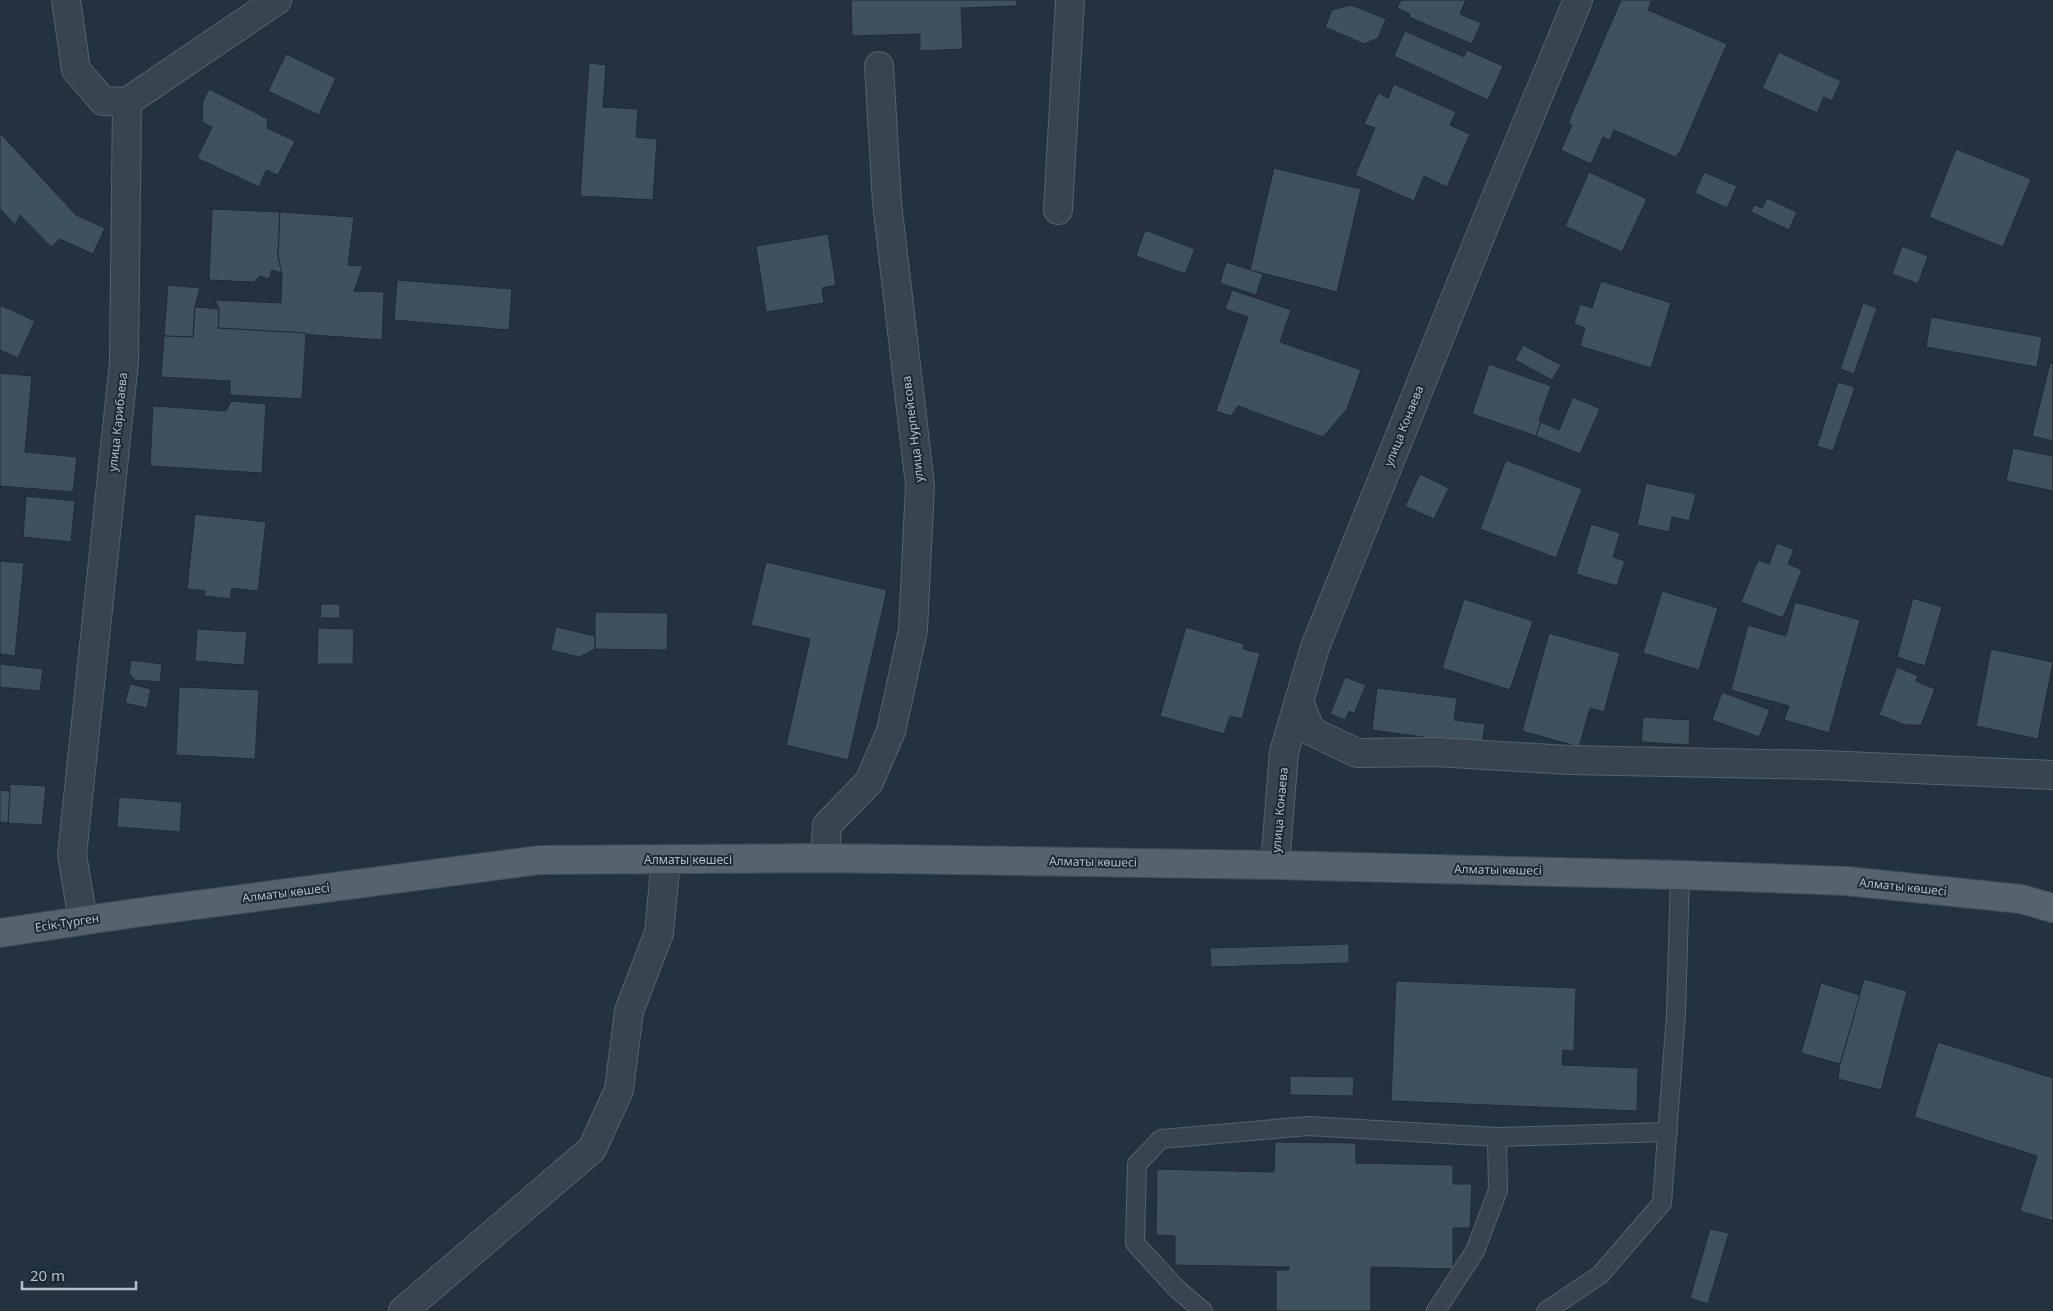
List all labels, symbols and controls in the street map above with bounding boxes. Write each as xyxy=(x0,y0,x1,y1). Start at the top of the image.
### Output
street label: улица Карибаева xyxy=(104,371,131,472)
street label: улица Нурпейсова xyxy=(898,375,927,483)
street label: улица Конаева xyxy=(1380,383,1427,469)
street label: улица Конаева xyxy=(1267,767,1292,853)
street label: Алматы көшесі xyxy=(644,851,732,868)
street label: Алматы көшесі xyxy=(1049,852,1137,871)
street label: Алматы көшесі xyxy=(1454,860,1542,879)
street label: Алматы көшесі xyxy=(1858,873,1948,900)
street label: Алматы көшесі xyxy=(241,879,331,906)
street label: Есік-Түрген xyxy=(34,909,100,936)
scale bar xyxy=(22,1258,136,1290)
text: 20 m xyxy=(30,1265,65,1285)

